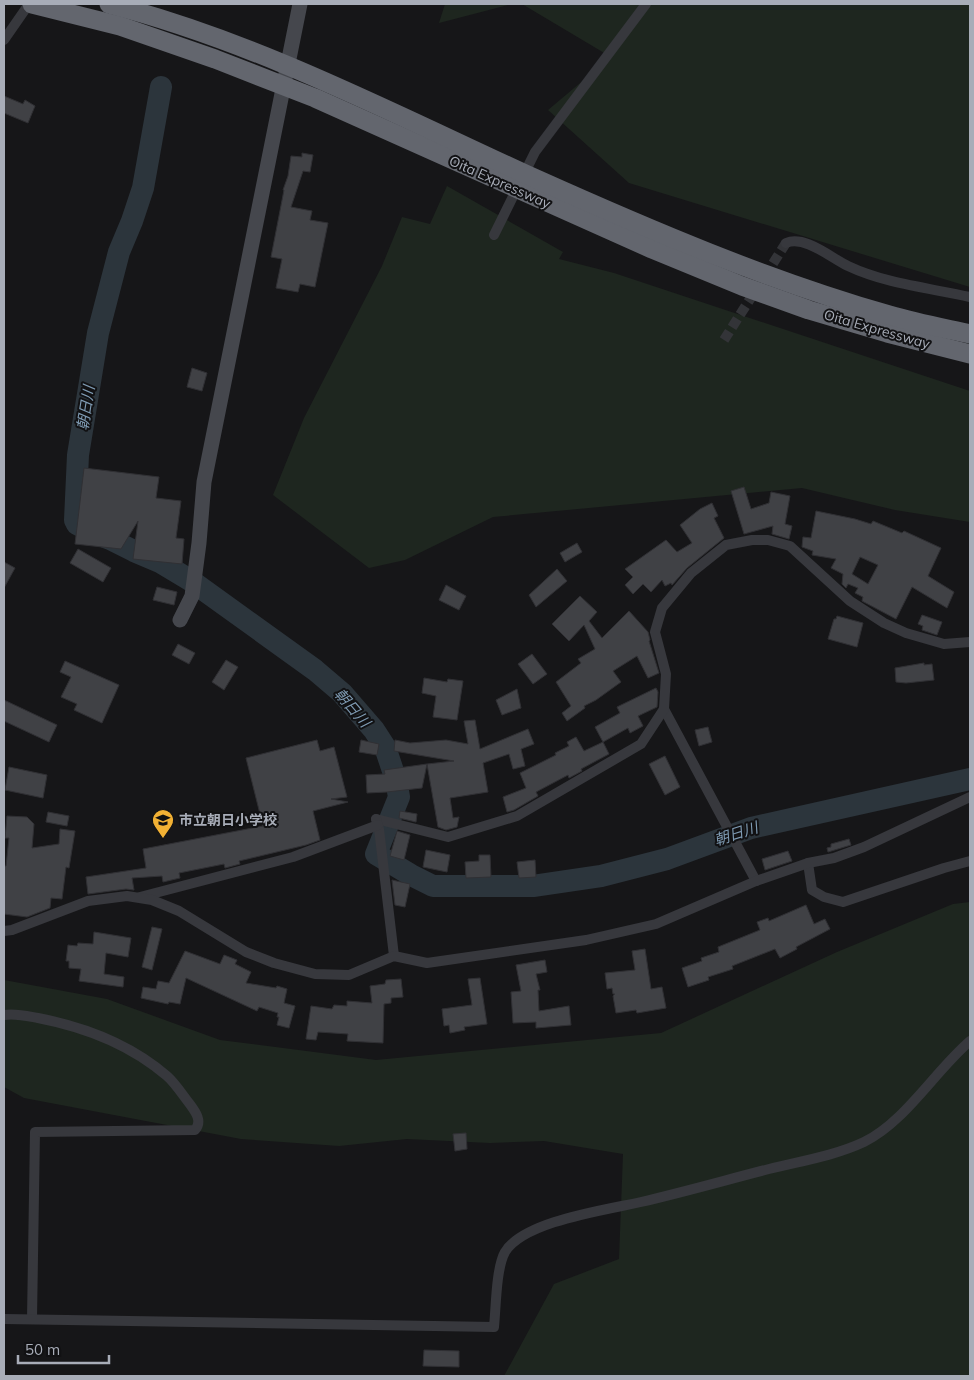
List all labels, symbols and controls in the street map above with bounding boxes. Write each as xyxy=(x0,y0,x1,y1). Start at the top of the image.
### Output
street label: Oita Expressway xyxy=(446,152,554,213)
street label: Oita Expressway xyxy=(822,305,933,353)
water label: 朝日川 xyxy=(73,382,99,432)
water label: 朝日川 xyxy=(330,684,376,732)
school or university icon: 市立朝日小学校 xyxy=(151,808,175,839)
place label: 市立朝日小学校 xyxy=(179,811,277,829)
water label: 朝日川 xyxy=(712,817,762,850)
scale bar xyxy=(18,1332,109,1364)
text: 50 m xyxy=(25,1340,60,1359)

